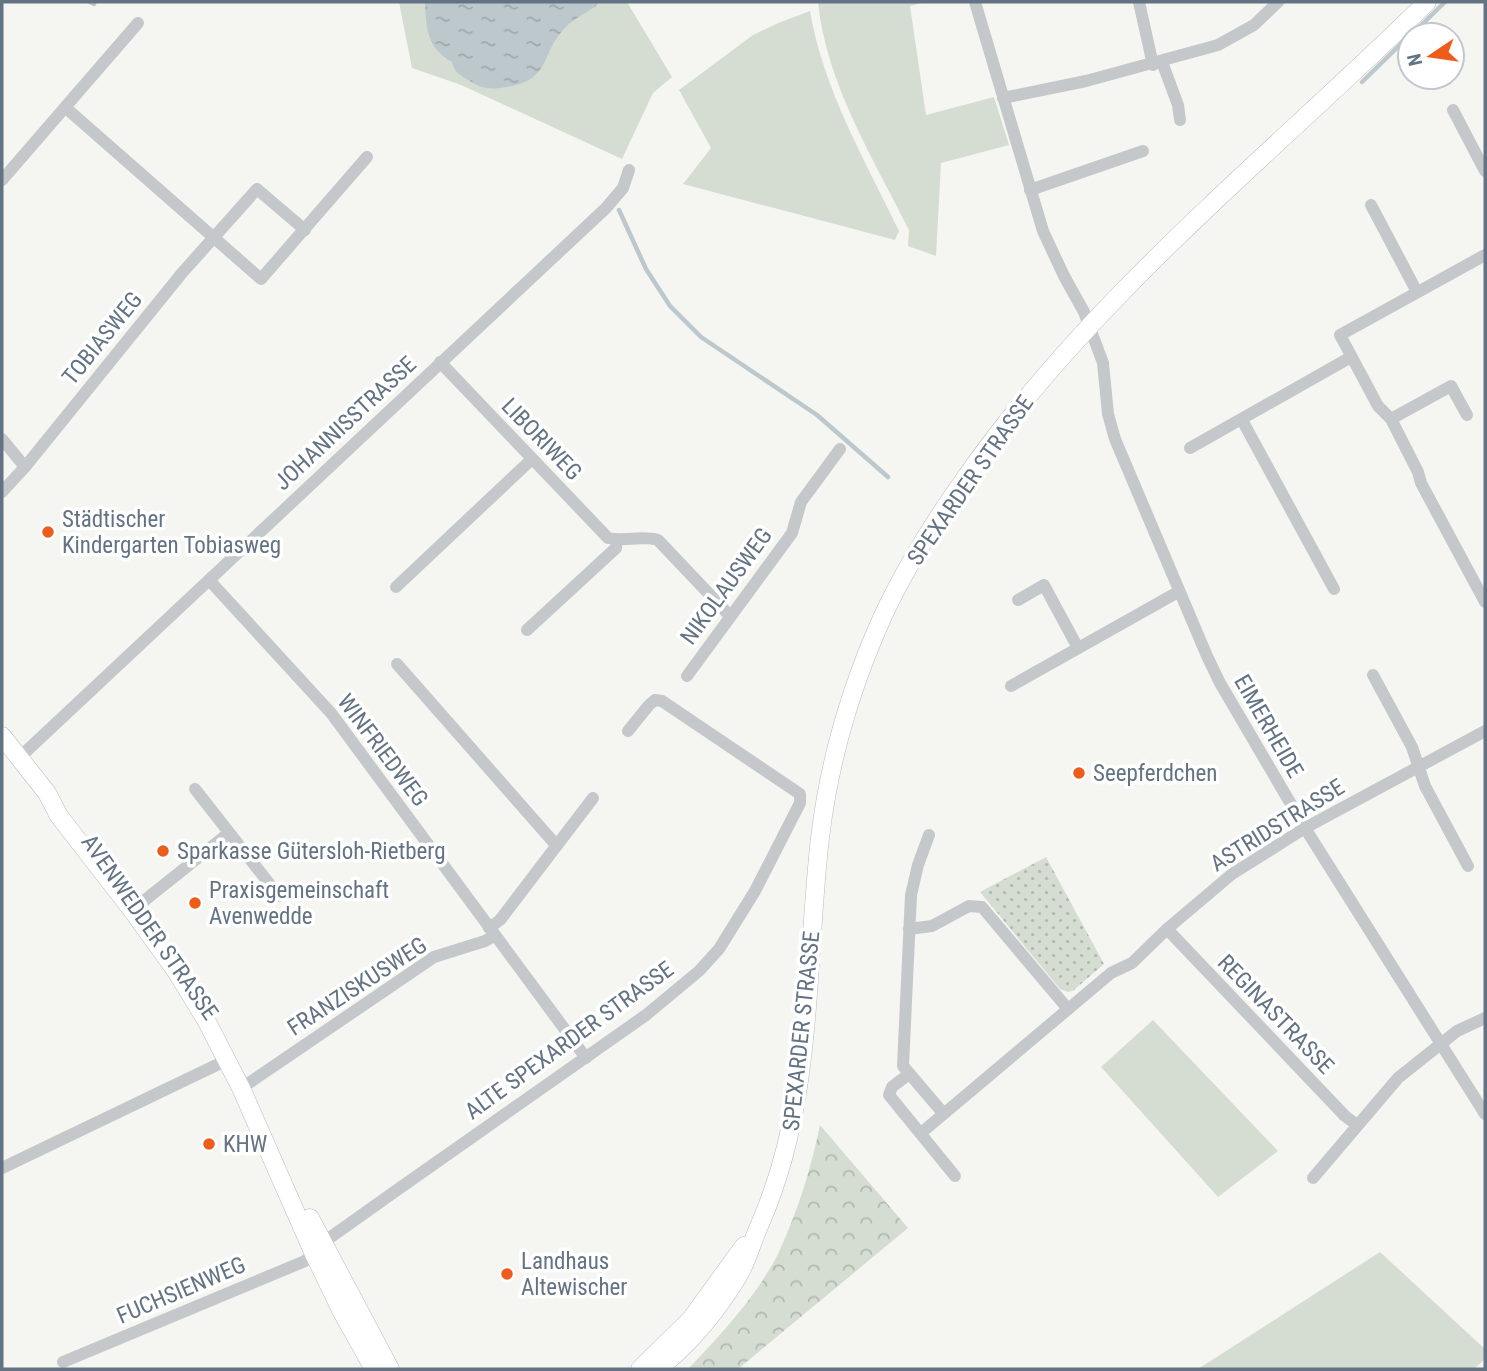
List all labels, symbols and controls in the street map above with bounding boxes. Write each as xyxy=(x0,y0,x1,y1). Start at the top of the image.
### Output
north arrow xyxy=(1396,21,1466,91)
text: N xyxy=(1402,51,1427,68)
street label: TOBIASWEG xyxy=(57,286,148,390)
street label: JOHANNISSTRASSE xyxy=(269,351,422,496)
street label: SPEXARDER STRASSE xyxy=(902,390,1039,570)
street label: LIBORIWEG xyxy=(496,393,587,486)
place label: Städtischer Kindergarten Tobiasweg xyxy=(62,506,281,559)
street label: NIKOLAUSWEG xyxy=(675,523,778,650)
marker: Städtischer Kindergarten Tobiasweg xyxy=(40,524,56,540)
street label: EIMERHEIDE xyxy=(1228,670,1309,782)
street label: WINFRIEDWEG xyxy=(332,689,434,812)
place label: Seepferdchen xyxy=(1093,760,1217,787)
marker: Seepferdchen xyxy=(1071,765,1087,781)
street label: ASTRIDSTRASSE xyxy=(1205,773,1349,877)
street label: AVENWEDDER STRASSE xyxy=(76,830,224,1025)
place label: Sparkasse Gütersloh-Rietberg xyxy=(177,838,445,865)
marker: Sparkasse Gütersloh-Rietberg xyxy=(155,843,171,859)
place label: Praxisgemeinschaft Avenwedde xyxy=(209,877,389,930)
marker: Praxisgemeinschaft Avenwedde xyxy=(187,895,203,911)
street label: SPEXARDER STRASSE xyxy=(778,930,825,1132)
street label: FRANZISKUSWEG xyxy=(283,931,432,1041)
street label: REGINASTRASSE xyxy=(1212,949,1339,1080)
street label: ALTE SPEXARDER STRASSE xyxy=(460,956,679,1125)
place label: KHW xyxy=(223,1131,267,1158)
marker: KHW xyxy=(201,1136,217,1152)
place label: Landhaus Altewischer xyxy=(521,1248,627,1301)
street label: FUCHSIENWEG xyxy=(113,1251,250,1330)
marker: Landhaus Altewischer xyxy=(499,1266,515,1282)

